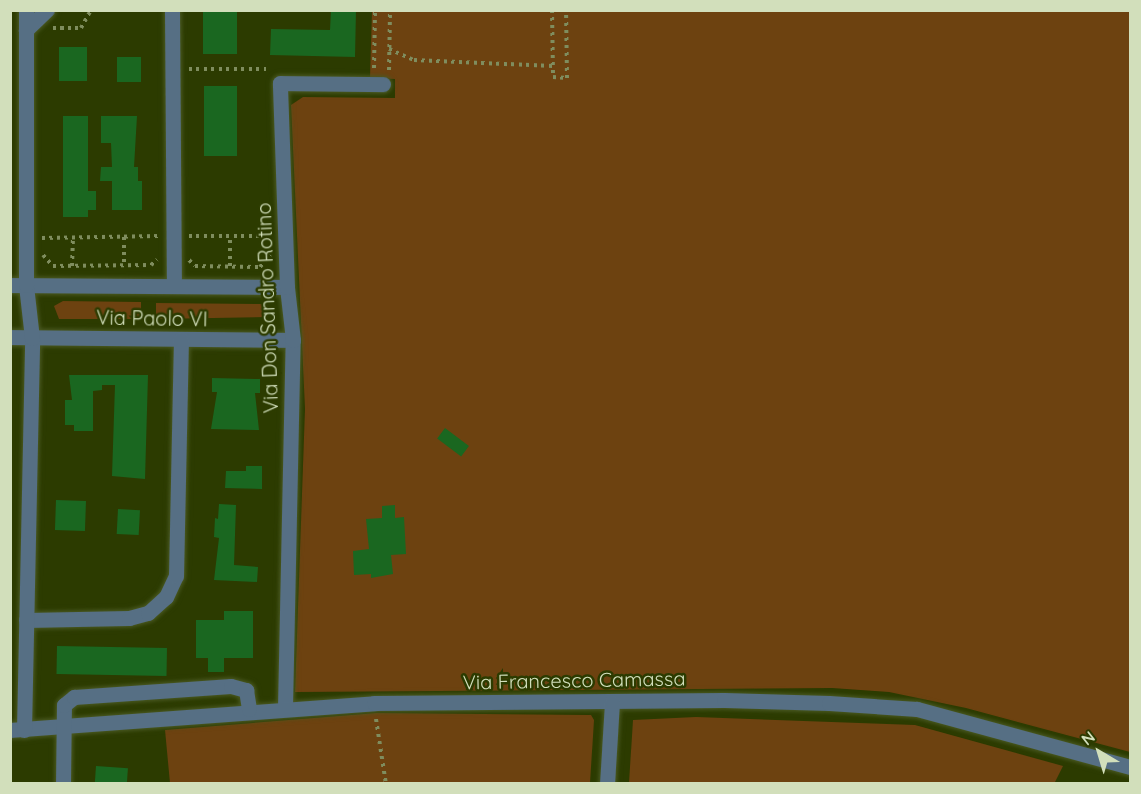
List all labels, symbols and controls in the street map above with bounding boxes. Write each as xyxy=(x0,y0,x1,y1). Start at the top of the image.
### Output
street label: Via Don Sandro Rotino xyxy=(251,202,283,414)
street label: Via Paolo VI xyxy=(96,305,208,331)
street label: Via Francesco Camassa xyxy=(462,666,686,694)
north arrow xyxy=(1069,722,1129,782)
text: N xyxy=(1077,726,1099,749)

